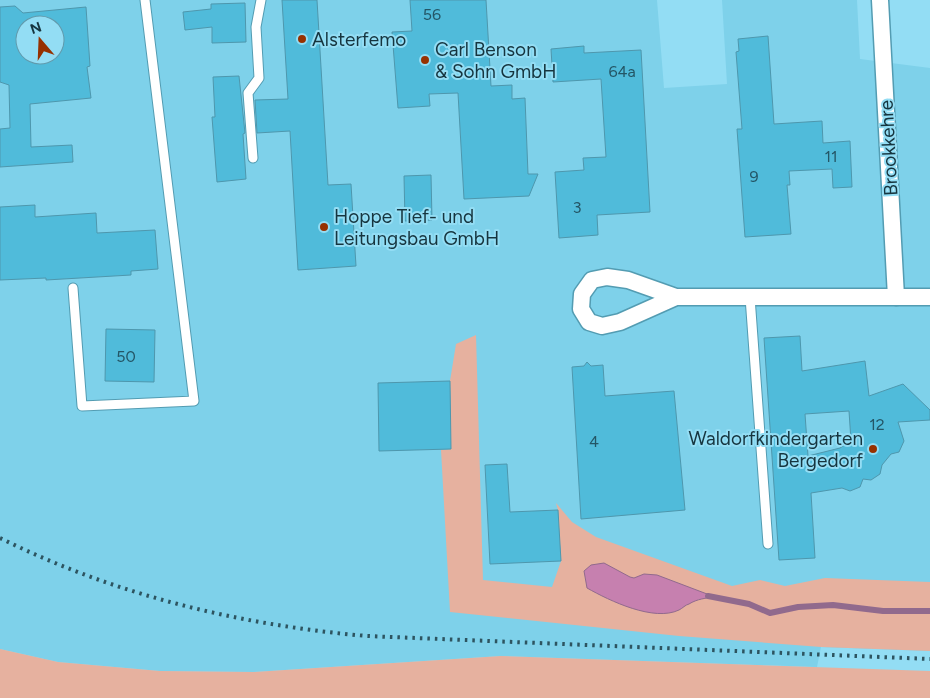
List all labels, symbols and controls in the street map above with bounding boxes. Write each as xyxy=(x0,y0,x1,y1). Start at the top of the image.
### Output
house number: 56 xyxy=(423,5,441,24)
north arrow xyxy=(15,15,65,65)
text: N xyxy=(28,18,44,38)
place label: Alsterfemo xyxy=(312,28,406,51)
marker: Alsterfemo xyxy=(296,33,308,45)
place label: Carl Benson & Sohn GmbH xyxy=(435,38,557,83)
marker: Carl Benson & Sohn GmbH xyxy=(419,54,431,66)
house number: 64a xyxy=(608,62,636,81)
street label: Brookkehre xyxy=(875,99,902,197)
house number: 11 xyxy=(824,147,838,166)
house number: 9 xyxy=(749,167,759,186)
house number: 3 xyxy=(573,198,581,217)
place label: Hoppe Tief- und Leitungsbau GmbH xyxy=(334,205,499,250)
marker: Hoppe Tief- und Leitungsbau GmbH xyxy=(318,221,330,233)
house number: 50 xyxy=(116,347,136,366)
house number: 12 xyxy=(869,415,885,434)
place label: Waldorfkindergarten Bergedorf xyxy=(689,427,863,472)
house number: 4 xyxy=(589,432,599,451)
marker: Waldorfkindergarten Bergedorf xyxy=(867,443,879,455)

